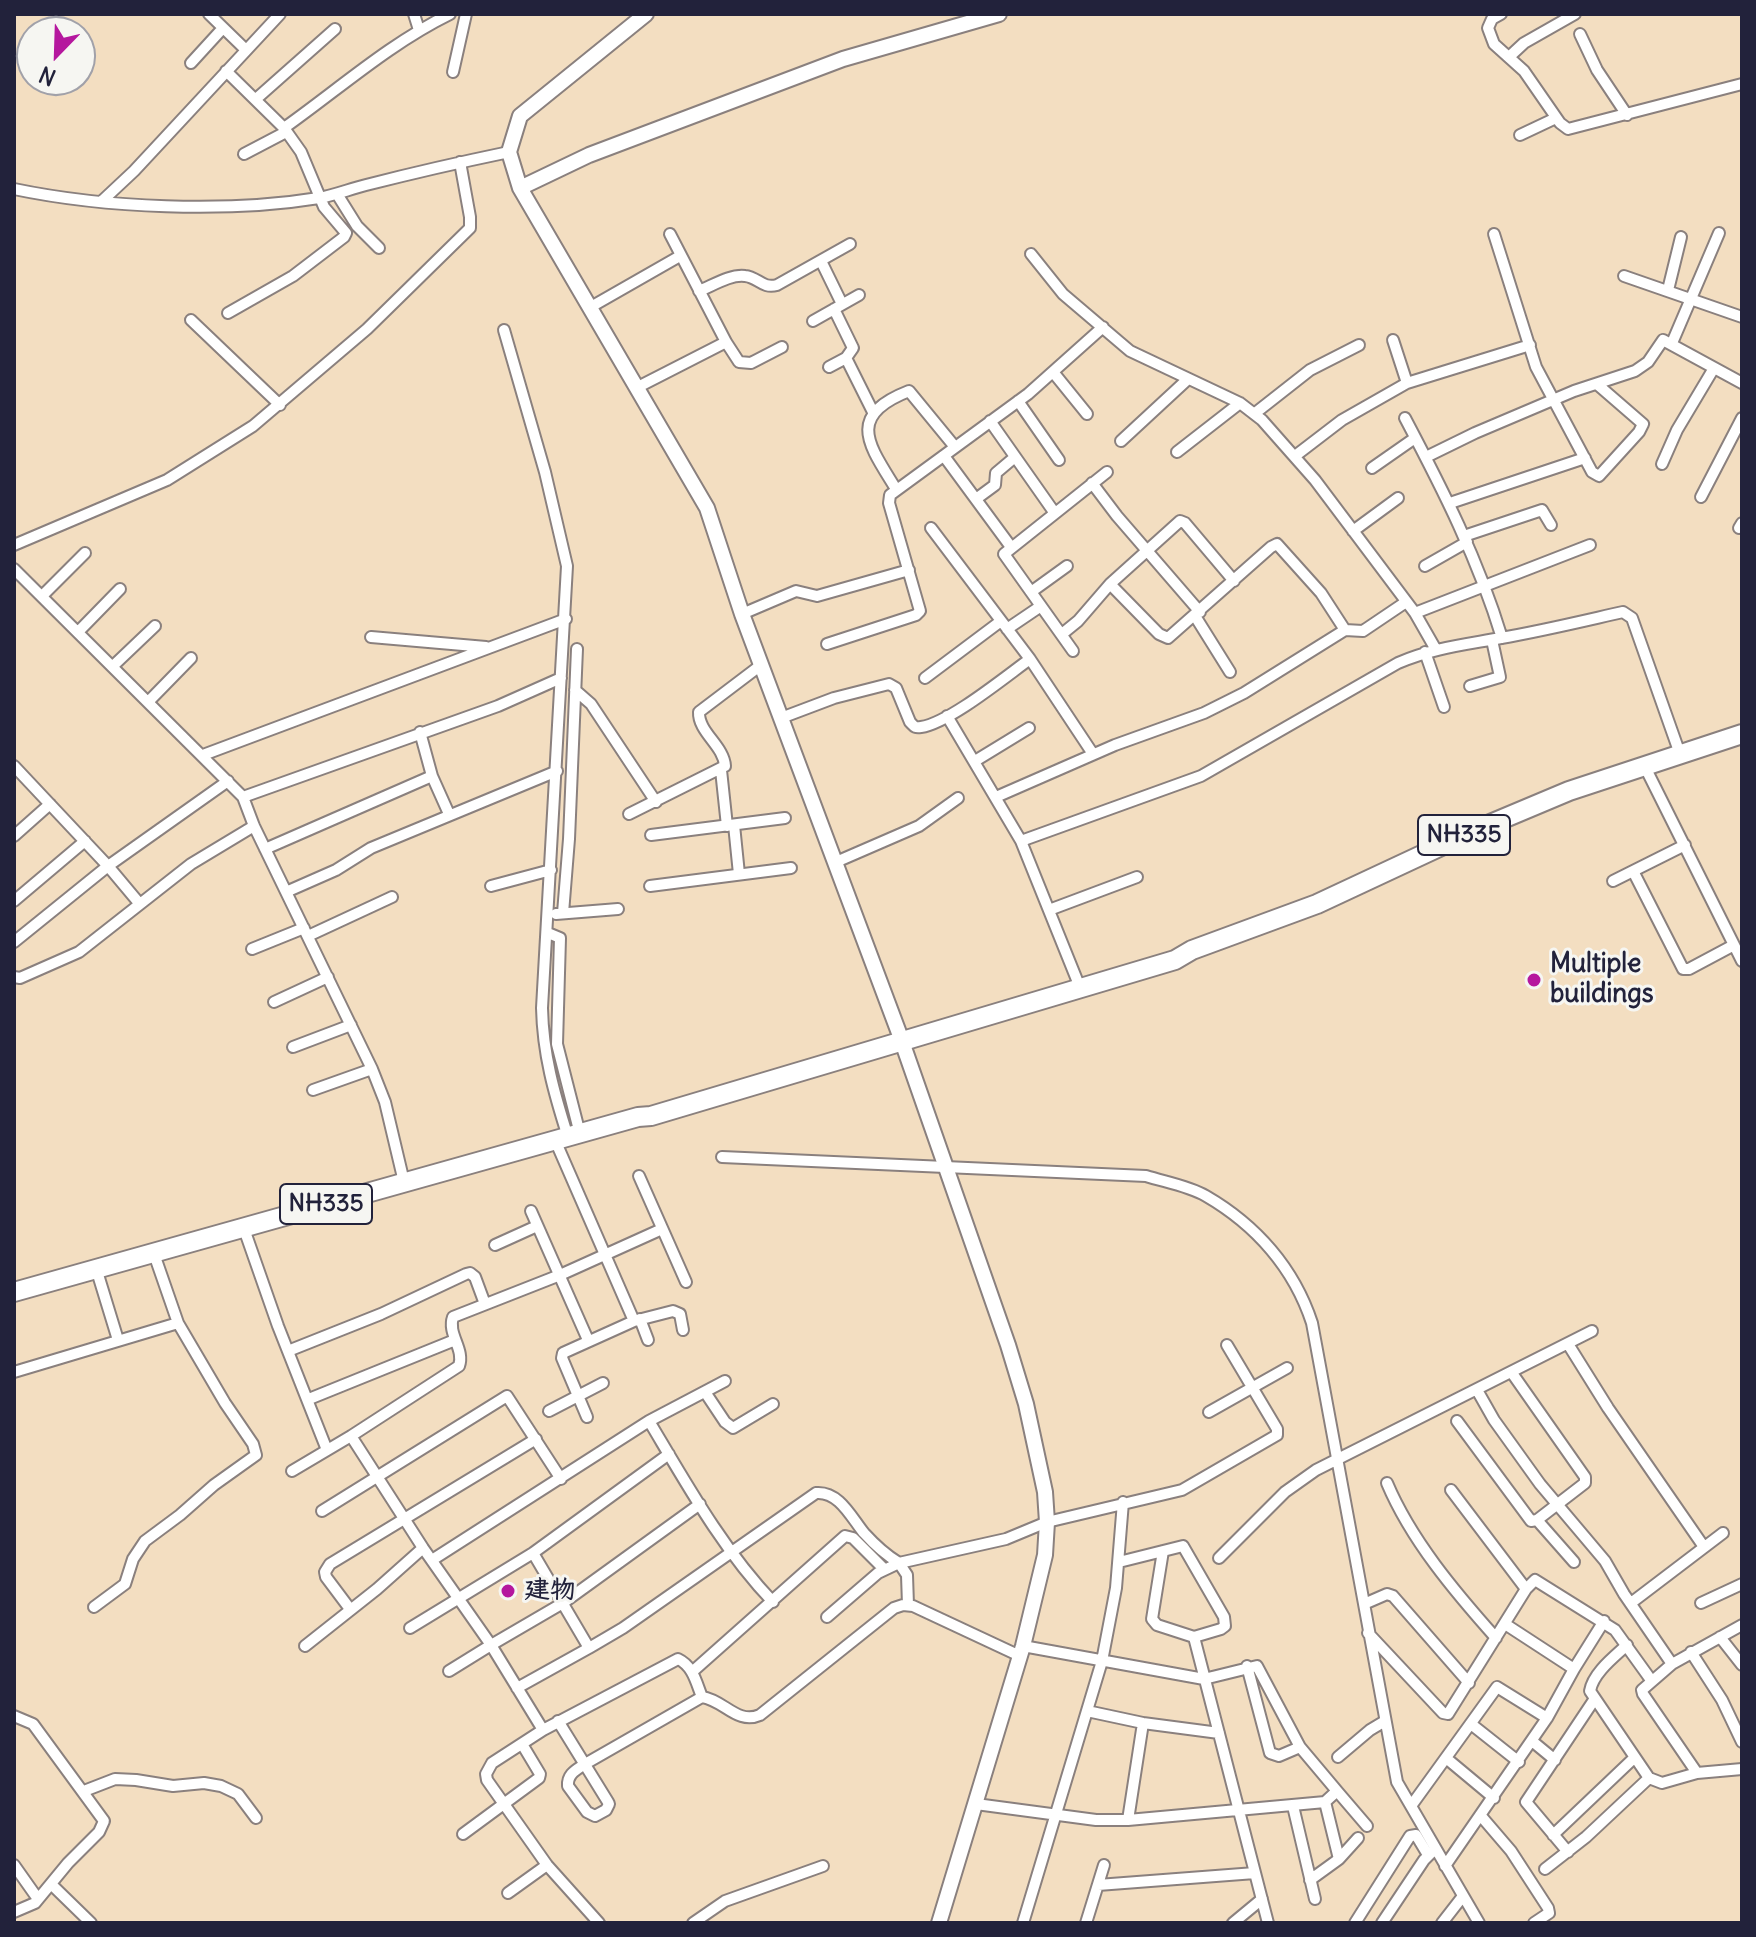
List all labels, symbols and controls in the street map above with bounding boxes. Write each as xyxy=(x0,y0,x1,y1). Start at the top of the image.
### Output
north arrow xyxy=(16,16,96,96)
text: N xyxy=(35,60,60,92)
road number: NH335 xyxy=(1418,815,1510,855)
place label: Multiple buildings xyxy=(1550,949,1654,1010)
marker: Multiple buildings xyxy=(1525,971,1543,989)
road number: NH335 xyxy=(280,1184,372,1224)
place label: 建物 xyxy=(524,1575,576,1607)
marker: 建物 xyxy=(499,1582,517,1600)

